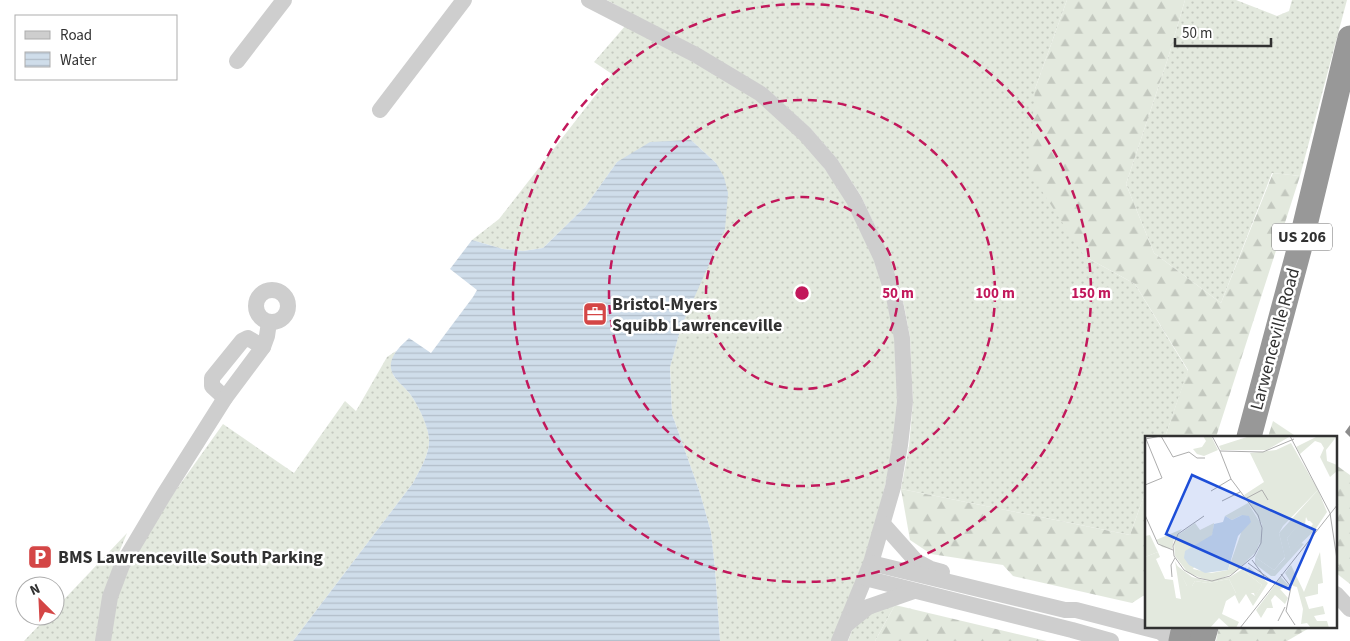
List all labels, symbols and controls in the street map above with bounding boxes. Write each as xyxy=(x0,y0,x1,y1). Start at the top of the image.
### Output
legend xyxy=(15,15,178,80)
scale bar xyxy=(1175,15,1271,47)
text: 50 m xyxy=(1182,23,1212,44)
text: Road xyxy=(60,25,92,46)
text: Water xyxy=(60,50,97,71)
road number: US 206 xyxy=(1272,223,1332,250)
street label: Larwenceville Road xyxy=(1244,265,1306,413)
text: 50 m xyxy=(882,283,914,304)
text: 100 m xyxy=(975,283,1015,304)
text: 150 m xyxy=(1071,283,1111,304)
centre of rings xyxy=(793,284,811,302)
place label: Bristol-Myers Squibb Lawrenceville xyxy=(612,292,782,338)
office icon: Bristol-Myers Squibb Lawrenceville xyxy=(582,301,608,327)
inset map xyxy=(1145,436,1338,628)
parking icon: BMS Lawrenceville South Parking xyxy=(27,544,53,570)
place label: BMS Lawrenceville South Parking xyxy=(58,545,323,570)
north arrow xyxy=(15,576,65,626)
text: N xyxy=(27,579,43,601)

